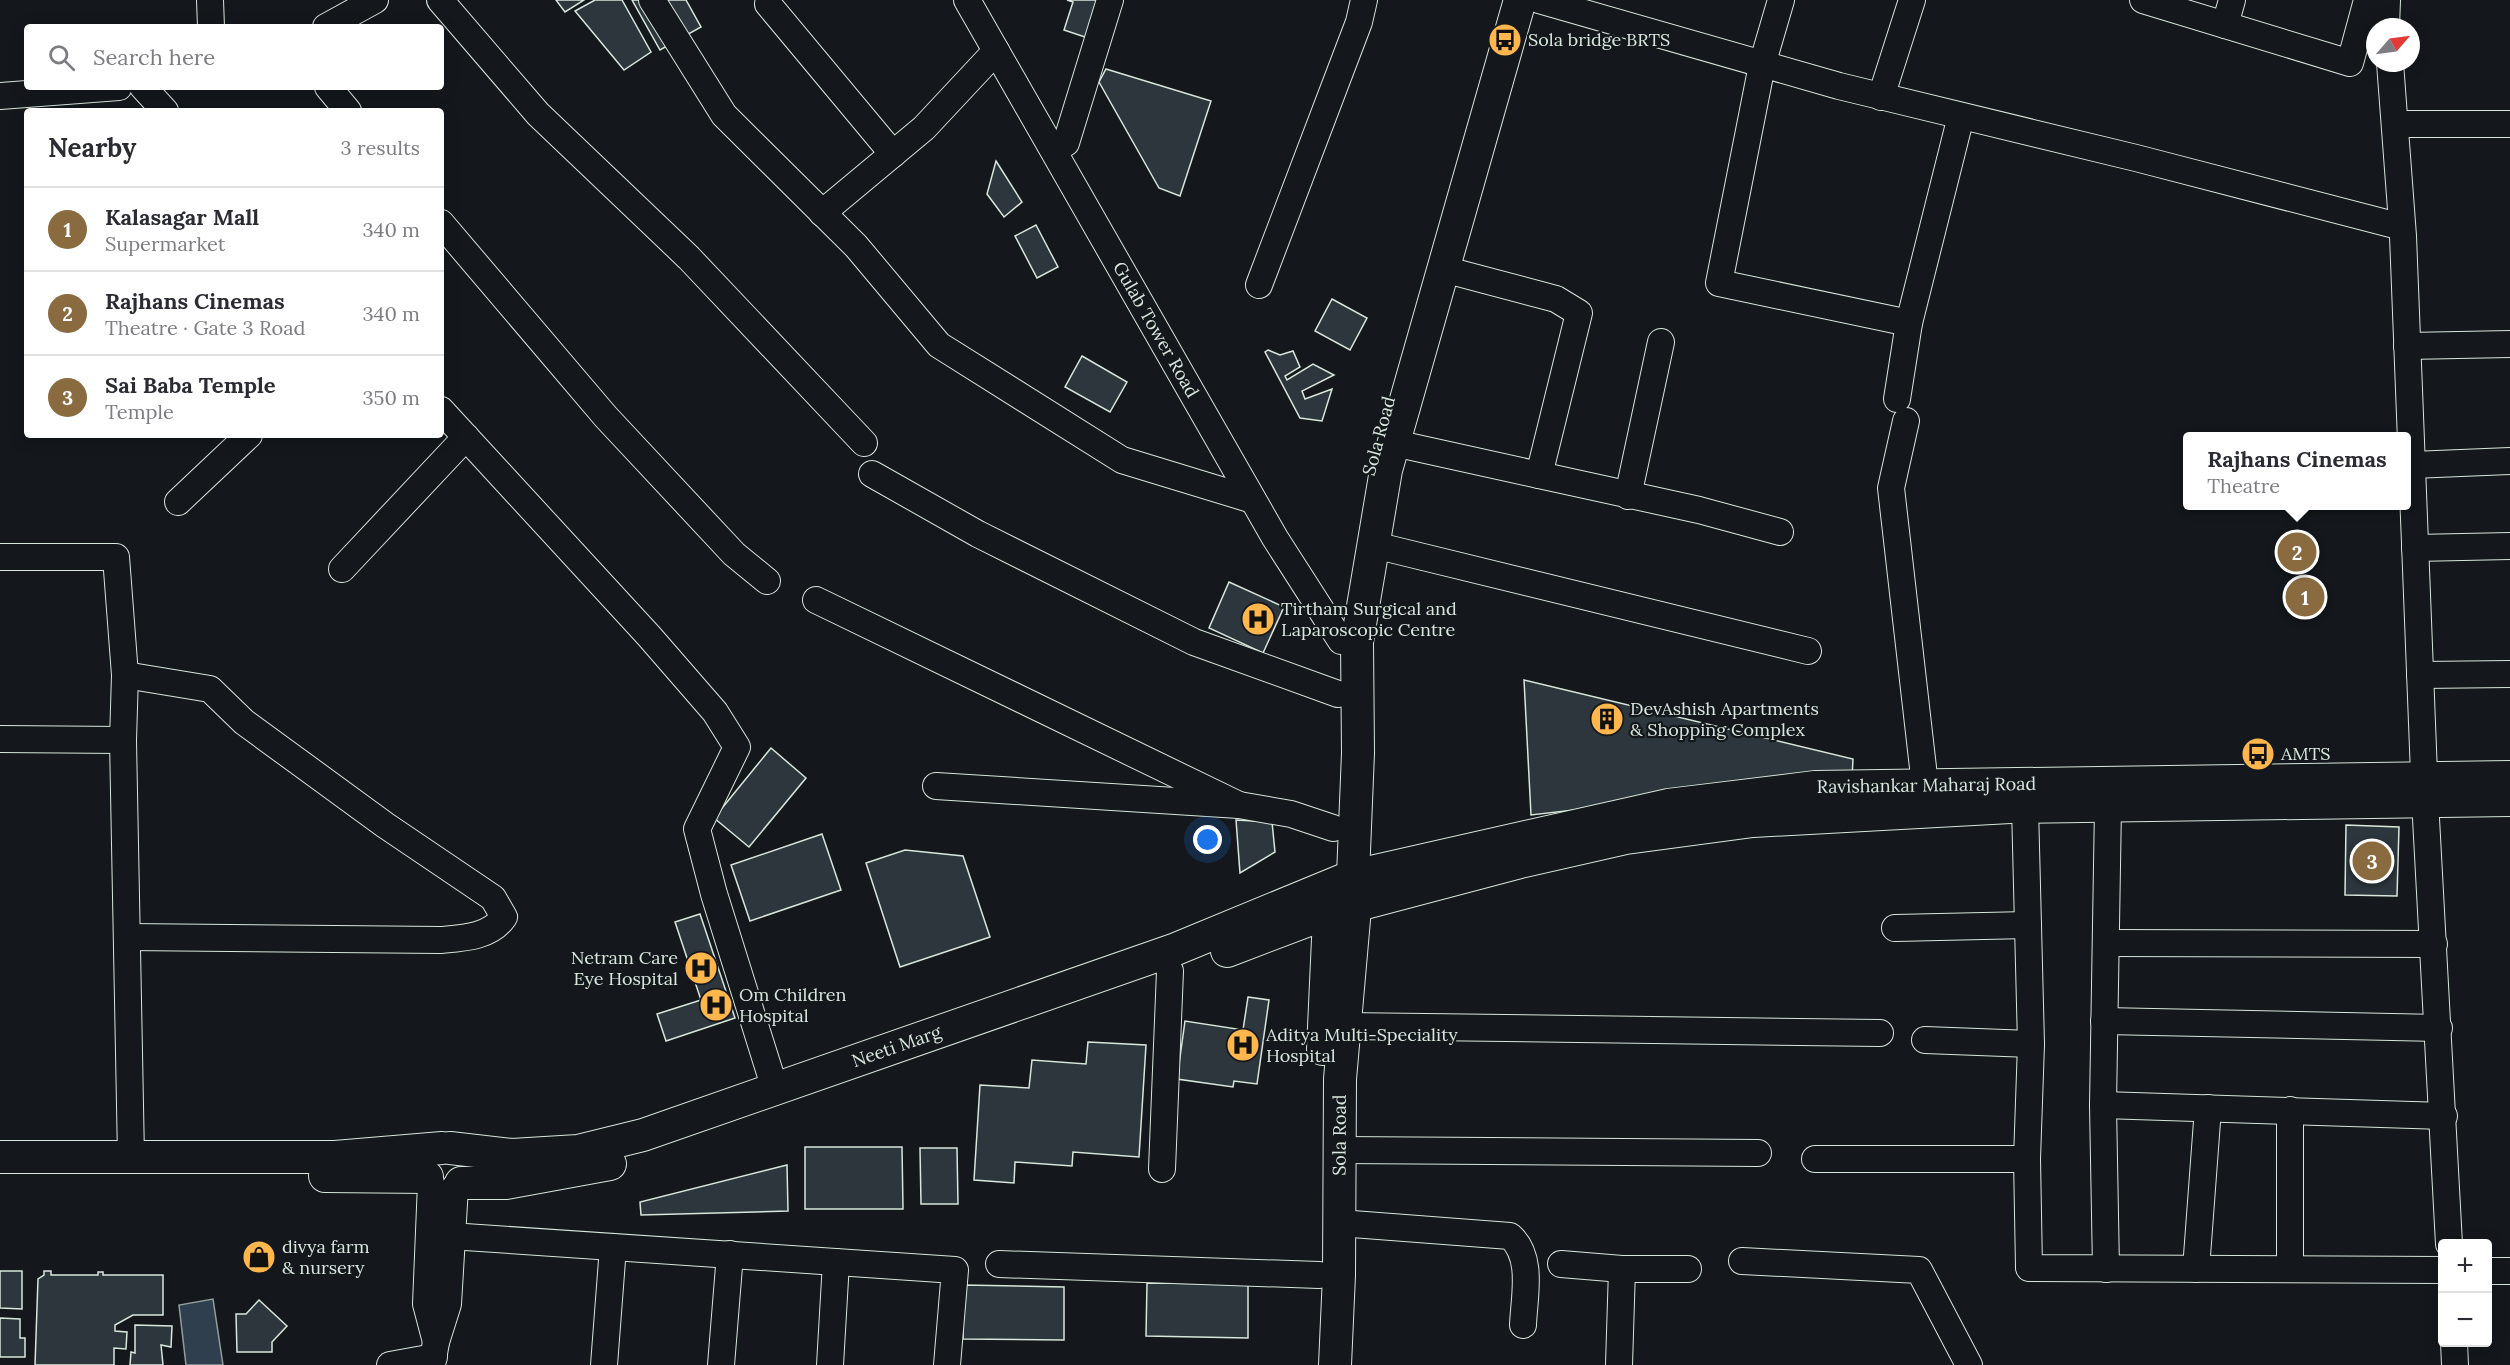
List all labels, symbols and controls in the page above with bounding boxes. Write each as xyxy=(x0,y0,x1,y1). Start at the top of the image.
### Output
north arrow xyxy=(2366,18,2420,72)
bus stop icon: Sola bridge BRTS xyxy=(1487,22,1523,58)
search box xyxy=(24,24,444,90)
place label: Sola bridge BRTS xyxy=(1528,28,1670,51)
icon: search xyxy=(45,41,78,74)
text: Search here xyxy=(93,43,215,71)
text: Nearby xyxy=(48,131,136,164)
text: 3 results xyxy=(341,135,420,160)
text: Kalasagar Mall xyxy=(105,203,259,231)
text: 1 xyxy=(63,217,72,242)
text: 340 m xyxy=(362,217,420,242)
text: Supermarket xyxy=(105,231,225,256)
street label: Gulab Tower Road xyxy=(1108,257,1204,402)
text: Rajhans Cinemas xyxy=(105,287,285,315)
text: 2 xyxy=(62,301,73,326)
text: 340 m xyxy=(362,301,420,326)
text: Theatre · Gate 3 Road xyxy=(105,315,305,340)
text: Sai Baba Temple xyxy=(105,371,276,399)
text: 3 xyxy=(62,385,73,410)
text: 350 m xyxy=(362,385,420,410)
street label: Sola Road xyxy=(1357,393,1400,478)
text: Temple xyxy=(105,399,174,424)
popup xyxy=(2183,432,2411,510)
text: Rajhans Cinemas xyxy=(2207,445,2387,473)
text: Theatre xyxy=(2207,473,2280,498)
pin: 2 xyxy=(2278,530,2316,574)
pin: 1 xyxy=(2286,574,2324,620)
place label: Tirtham Surgical and Laparoscopic Centre xyxy=(1281,597,1457,641)
hospital icon: Tirtham Surgical and Laparoscopic Centre xyxy=(1240,601,1276,637)
place label: DevAshish Apartments & Shopping Complex xyxy=(1630,697,1819,741)
building icon: DevAshish Apartments & Shopping Complex xyxy=(1589,701,1625,737)
bus stop icon: AMTS xyxy=(2240,736,2276,772)
place label: AMTS xyxy=(2280,742,2331,765)
street label: Ravishankar Maharaj Road xyxy=(1817,772,2037,798)
your location xyxy=(1193,825,1222,854)
pin: 3 xyxy=(2352,838,2392,884)
place label: Netram Care Eye Hospital xyxy=(571,946,678,990)
hospital icon: Netram Care Eye Hospital xyxy=(683,950,719,986)
place label: Om Children Hospital xyxy=(739,983,847,1027)
hospital icon: Om Children Hospital xyxy=(698,987,734,1023)
street label: Neeti Marg xyxy=(849,1020,945,1072)
place label: Aditya Multi-Speciality Hospital xyxy=(1265,1023,1458,1067)
hospital icon: Aditya Multi-Speciality Hospital xyxy=(1225,1027,1261,1063)
street label: Sola Road xyxy=(1328,1094,1351,1176)
place label: divya farm & nursery xyxy=(282,1235,370,1279)
shop icon: divya farm & nursery xyxy=(241,1239,277,1275)
map controls xyxy=(2438,1239,2492,1347)
button: + xyxy=(2438,1239,2492,1293)
button: − xyxy=(2438,1293,2492,1347)

